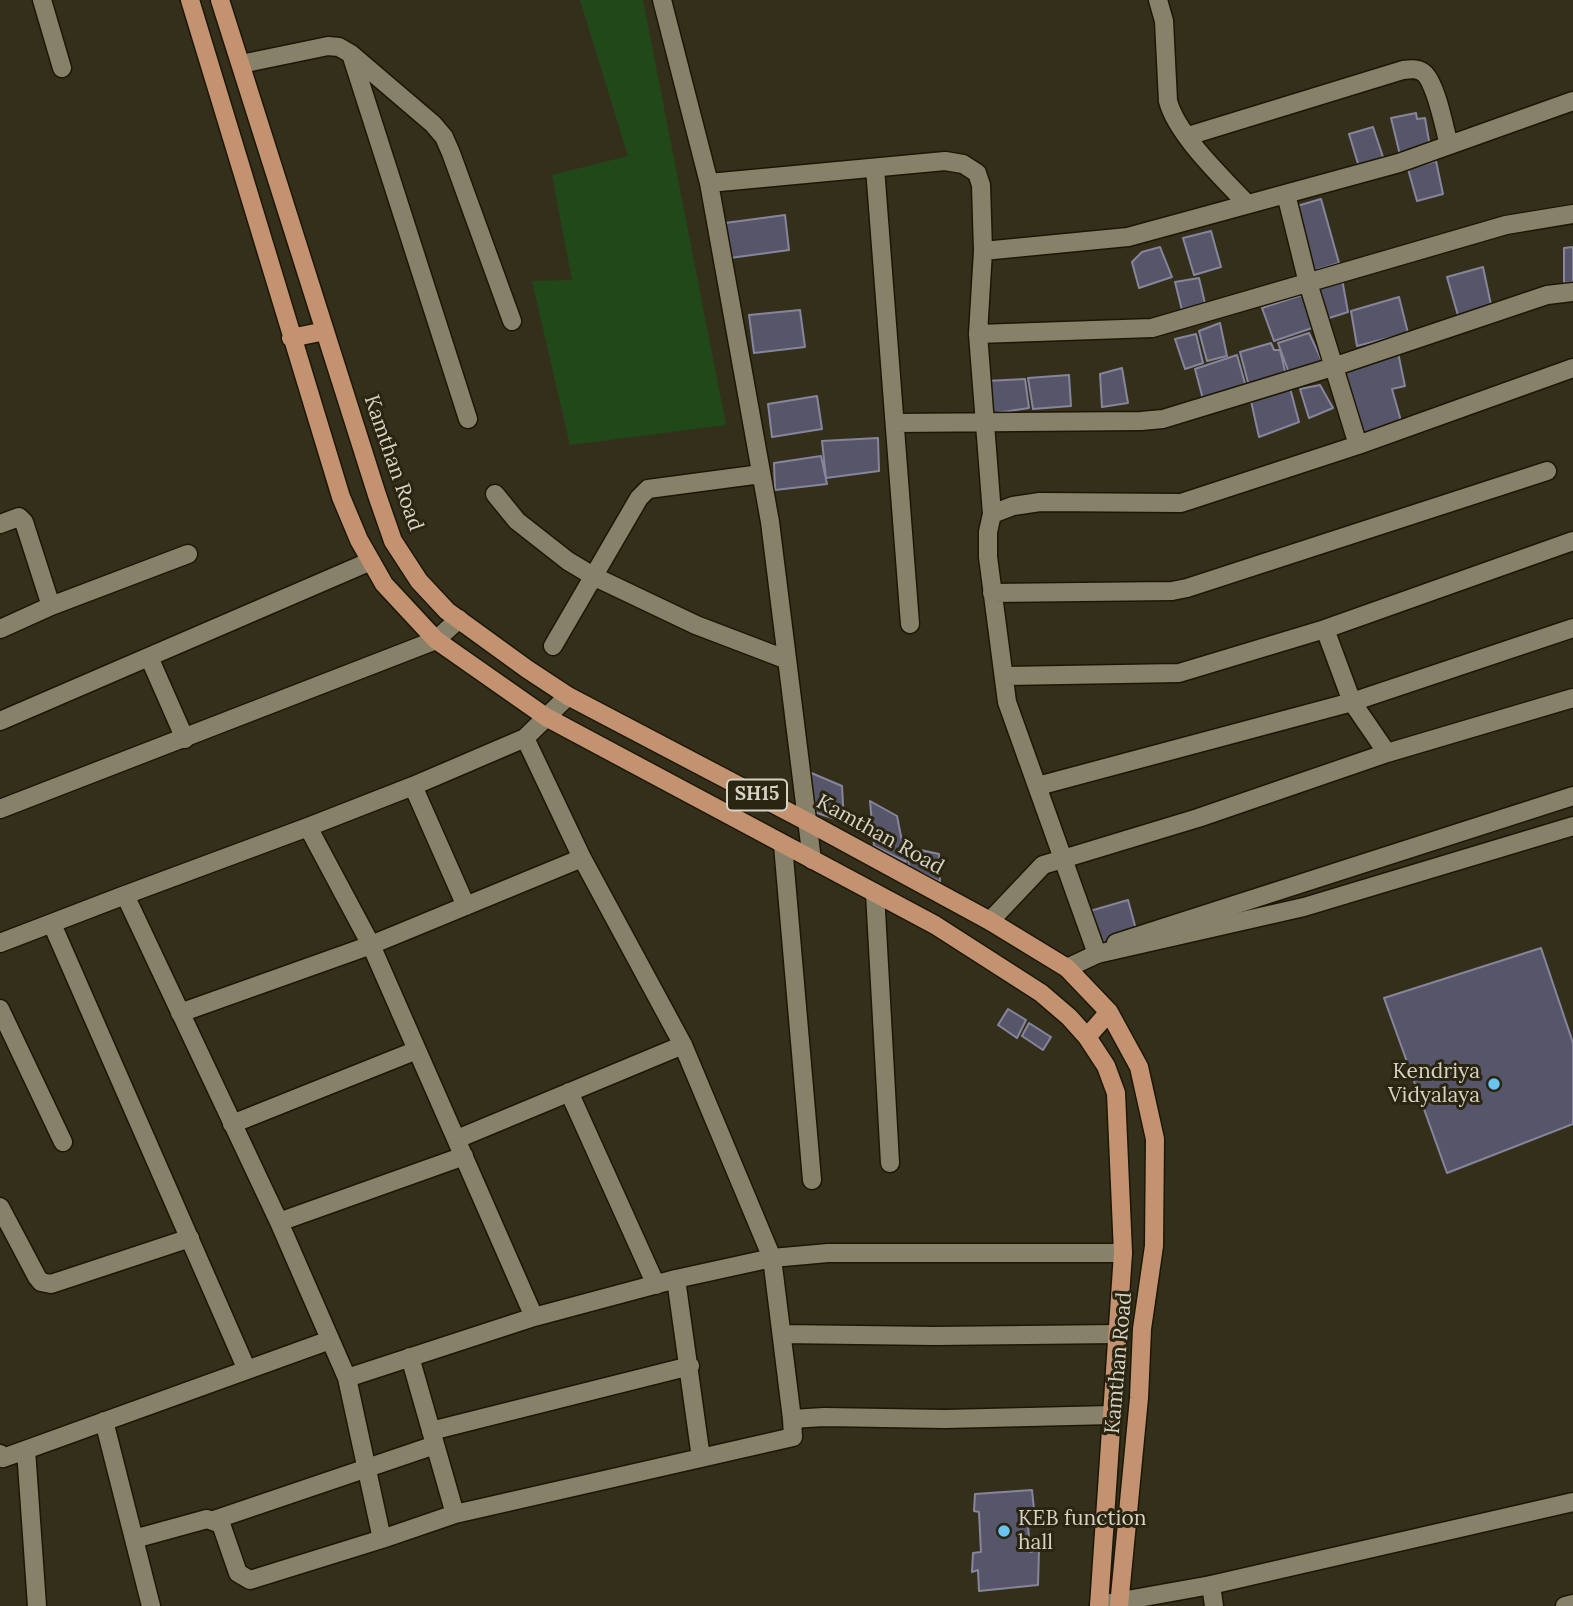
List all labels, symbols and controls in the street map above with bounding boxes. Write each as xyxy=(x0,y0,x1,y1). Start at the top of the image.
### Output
street label: Kamthan Road xyxy=(358,392,428,534)
road number: SH15 xyxy=(727,780,787,810)
street label: Kamthan Road xyxy=(812,789,948,881)
place label: Kendriya Vidyalaya xyxy=(1388,1059,1480,1109)
marker: Kendriya Vidyalaya xyxy=(1486,1076,1502,1092)
street label: Kamthan Road xyxy=(1100,1291,1138,1435)
place label: KEB function hall xyxy=(1018,1506,1146,1556)
marker: KEB function hall xyxy=(996,1523,1012,1539)

